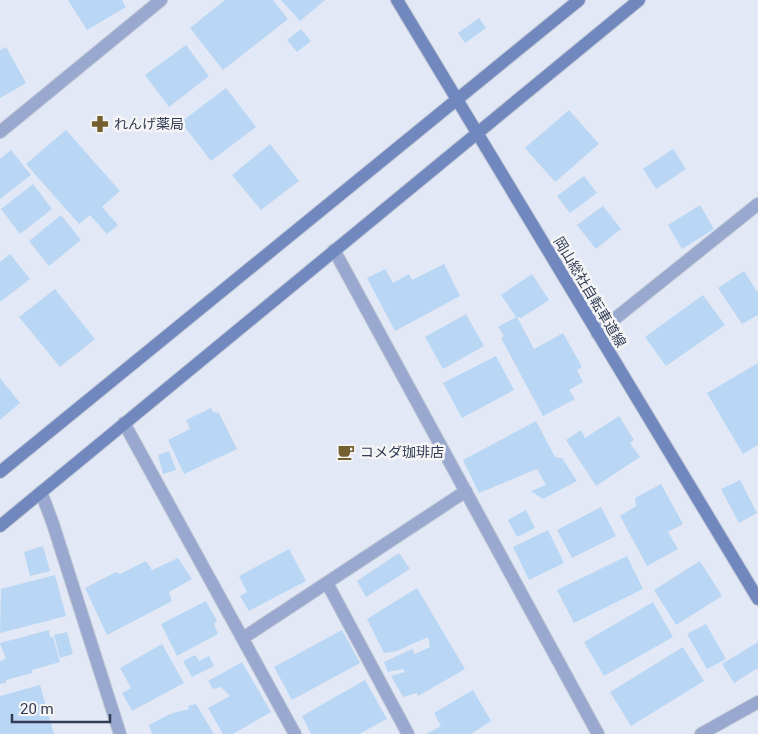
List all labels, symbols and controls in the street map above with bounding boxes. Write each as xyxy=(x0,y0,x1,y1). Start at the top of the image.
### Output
pharmacy icon: れんげ薬局 xyxy=(90,114,110,134)
place label: れんげ薬局 xyxy=(114,116,184,132)
street label: 岡山総社自転車道線 xyxy=(551,234,629,350)
cafe icon: コメダ珈琲店 xyxy=(336,442,356,462)
place label: コメダ珈琲店 xyxy=(360,444,444,460)
scale bar xyxy=(12,692,110,724)
text: 20 m xyxy=(20,700,54,718)

